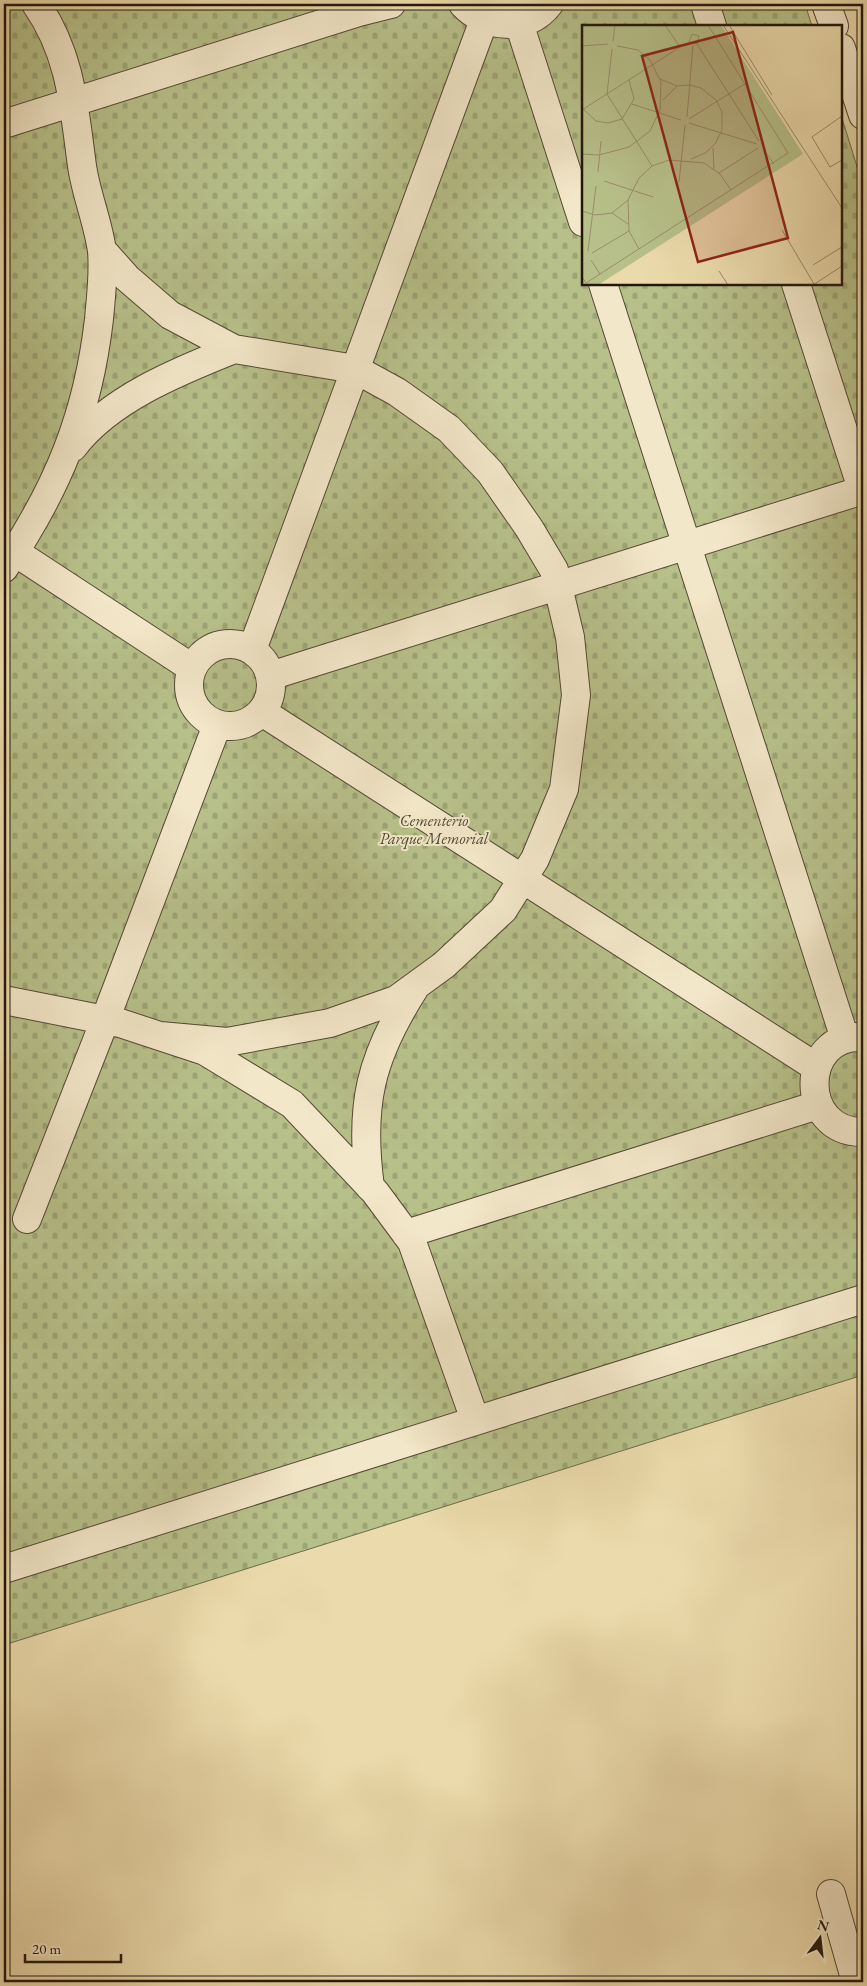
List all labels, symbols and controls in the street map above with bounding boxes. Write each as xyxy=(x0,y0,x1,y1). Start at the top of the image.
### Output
inset map xyxy=(582,25,842,285)
park label: Cementerio Parque Memorial xyxy=(380,810,489,850)
north arrow xyxy=(794,1914,844,1964)
text: N xyxy=(816,1915,832,1936)
scale bar xyxy=(25,1931,121,1963)
text: 20 m xyxy=(32,1939,61,1958)

